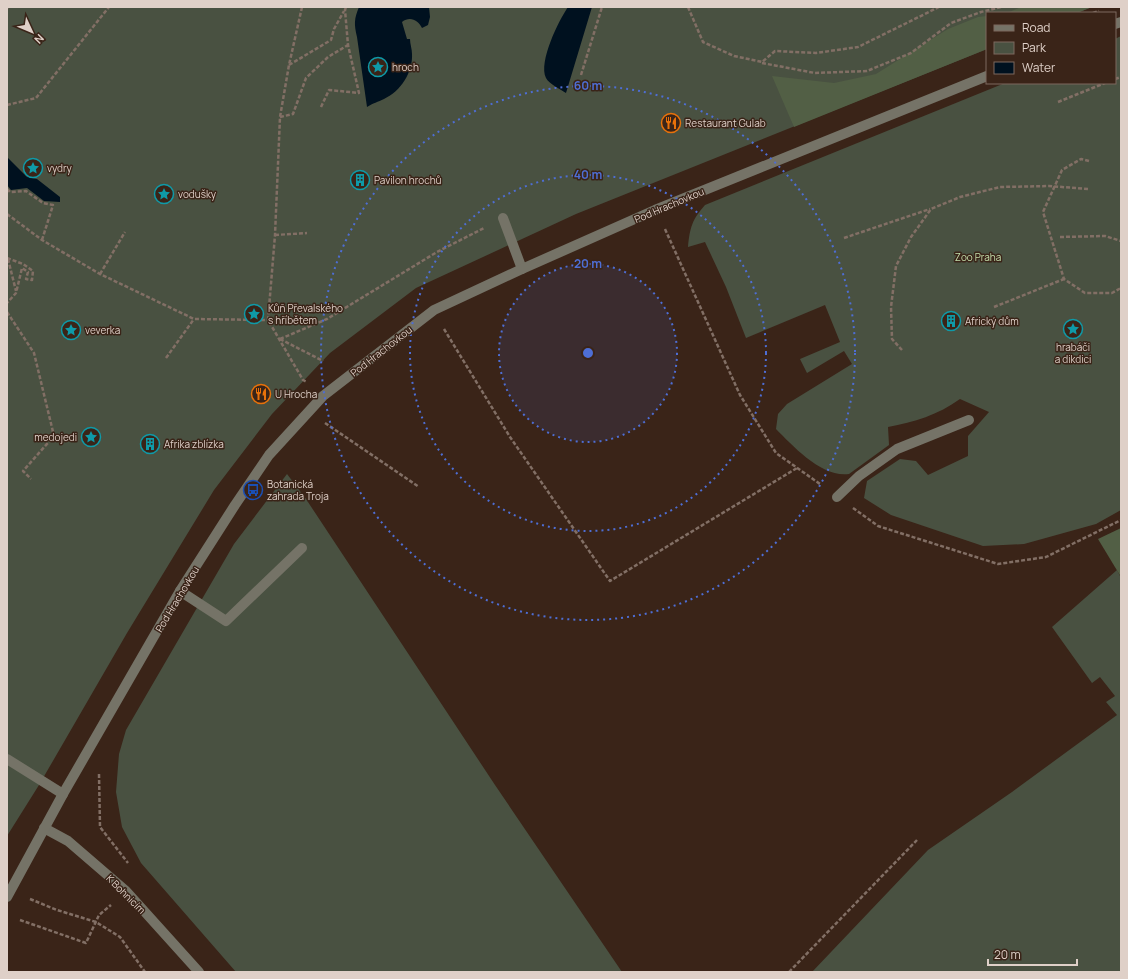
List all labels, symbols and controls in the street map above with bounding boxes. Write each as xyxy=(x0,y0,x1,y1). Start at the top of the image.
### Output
north arrow xyxy=(12,12,52,52)
legend xyxy=(986,12,1116,84)
text: Road xyxy=(1022,19,1050,36)
text: N xyxy=(31,31,48,47)
text: Park xyxy=(1022,39,1047,56)
place icon: hroch xyxy=(367,56,389,78)
text: Water xyxy=(1022,59,1056,76)
place label: hroch xyxy=(392,60,419,74)
text: 60 m xyxy=(574,77,602,94)
restaurant icon: Restaurant Gulab xyxy=(660,112,682,134)
place label: Restaurant Gulab xyxy=(685,116,766,130)
place icon: vydry xyxy=(22,157,44,179)
place label: vydry xyxy=(47,161,73,175)
text: 40 m xyxy=(574,166,602,183)
building icon: Pavilon hrochů xyxy=(349,169,371,191)
place label: Pavilon hrochů xyxy=(374,173,442,187)
place icon: vodušky xyxy=(153,183,175,205)
street label: Pod Hrachovkou xyxy=(632,184,706,226)
place label: vodušky xyxy=(178,187,217,201)
park label: Zoo Praha xyxy=(955,250,1001,264)
text: 20 m xyxy=(574,255,602,272)
place label: Kůň Převalského s hříbětem xyxy=(268,301,343,327)
place icon: Kůň Převalského s hříbětem xyxy=(243,303,265,325)
building icon: Africký dům xyxy=(940,310,962,332)
place label: Africký dům xyxy=(965,314,1019,328)
place icon: hrabáči a dikdici xyxy=(1062,318,1084,340)
place icon: veverka xyxy=(60,319,82,341)
street label: Pod Hrachovkou xyxy=(347,322,415,379)
place label: veverka xyxy=(85,323,120,337)
place label: hrabáči a dikdici xyxy=(1055,340,1091,366)
centre of rings xyxy=(581,346,595,360)
restaurant icon: U Hrocha xyxy=(250,383,272,405)
place label: U Hrocha xyxy=(275,387,317,401)
place icon: medojedi xyxy=(80,426,102,448)
place label: medojedi xyxy=(34,430,77,444)
building icon: Afrika zblízka xyxy=(139,433,161,455)
place label: Afrika zblízka xyxy=(164,437,224,451)
place label: Botanická zahrada Troja xyxy=(267,477,329,503)
bus stop icon: Botanická zahrada Troja xyxy=(242,479,264,501)
street label: Pod Hrachovkou xyxy=(152,563,202,635)
street label: K Bohnicím xyxy=(103,871,149,917)
scale bar xyxy=(988,941,1077,967)
text: 20 m xyxy=(994,946,1021,963)

